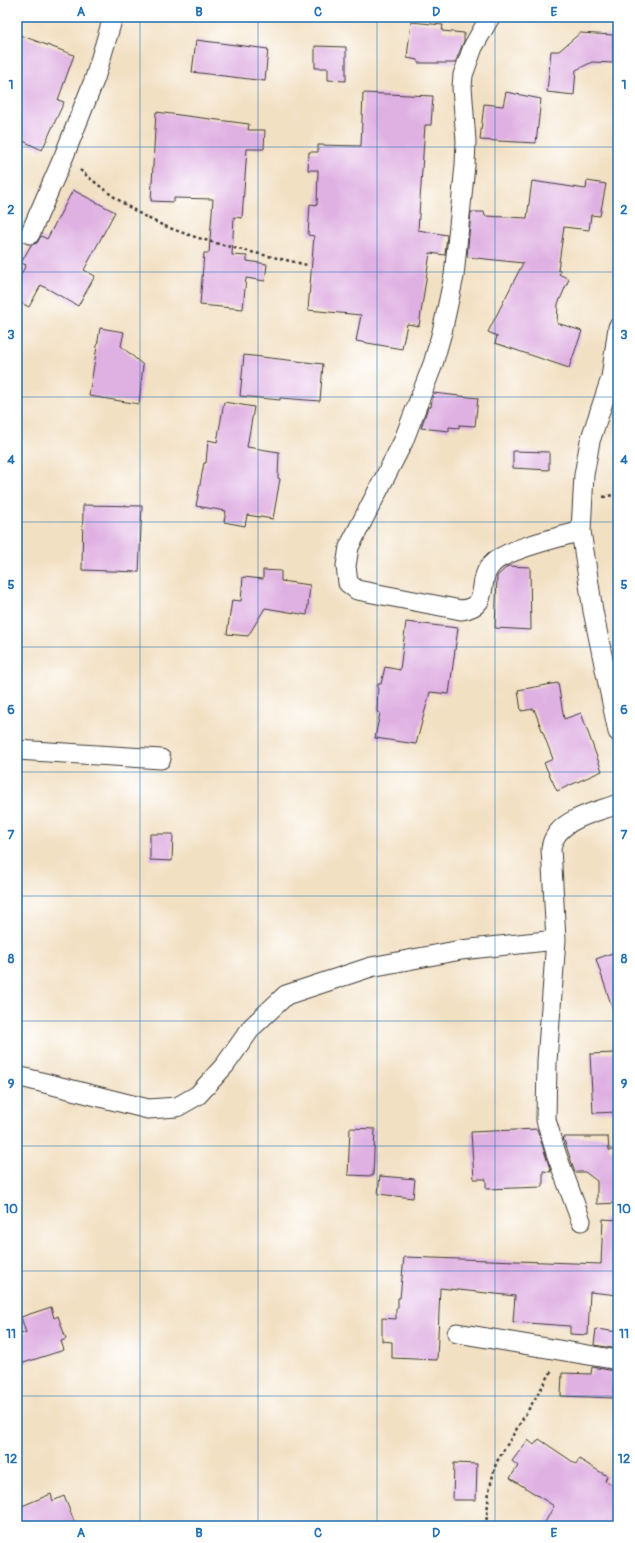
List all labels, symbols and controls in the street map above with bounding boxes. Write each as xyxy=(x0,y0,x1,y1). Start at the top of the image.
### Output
text: A xyxy=(77,4,86,20)
text: B xyxy=(195,4,203,20)
text: C xyxy=(314,4,322,20)
text: D xyxy=(432,4,440,20)
text: E xyxy=(551,4,558,20)
text: 1 xyxy=(8,77,14,93)
text: 1 xyxy=(621,77,627,93)
text: 2 xyxy=(7,202,15,218)
text: 2 xyxy=(620,202,628,218)
text: 3 xyxy=(7,327,15,343)
text: 3 xyxy=(620,327,628,343)
text: 4 xyxy=(7,452,15,468)
text: 4 xyxy=(620,452,628,468)
text: 5 xyxy=(7,577,15,593)
text: 5 xyxy=(620,577,628,593)
text: 6 xyxy=(7,702,15,718)
text: 6 xyxy=(620,702,628,718)
text: 7 xyxy=(8,827,15,843)
text: 7 xyxy=(621,827,628,843)
text: 8 xyxy=(8,951,15,967)
text: 8 xyxy=(621,951,628,967)
text: 9 xyxy=(8,1076,15,1092)
text: 9 xyxy=(621,1076,628,1092)
text: 10 xyxy=(4,1201,18,1217)
text: 10 xyxy=(617,1201,631,1217)
text: 11 xyxy=(6,1326,16,1342)
text: 11 xyxy=(619,1326,629,1342)
text: 12 xyxy=(5,1451,17,1467)
text: 12 xyxy=(618,1451,630,1467)
text: A xyxy=(77,1525,86,1541)
text: B xyxy=(195,1525,203,1541)
text: C xyxy=(314,1525,322,1541)
text: D xyxy=(432,1525,440,1541)
text: E xyxy=(551,1525,558,1541)

